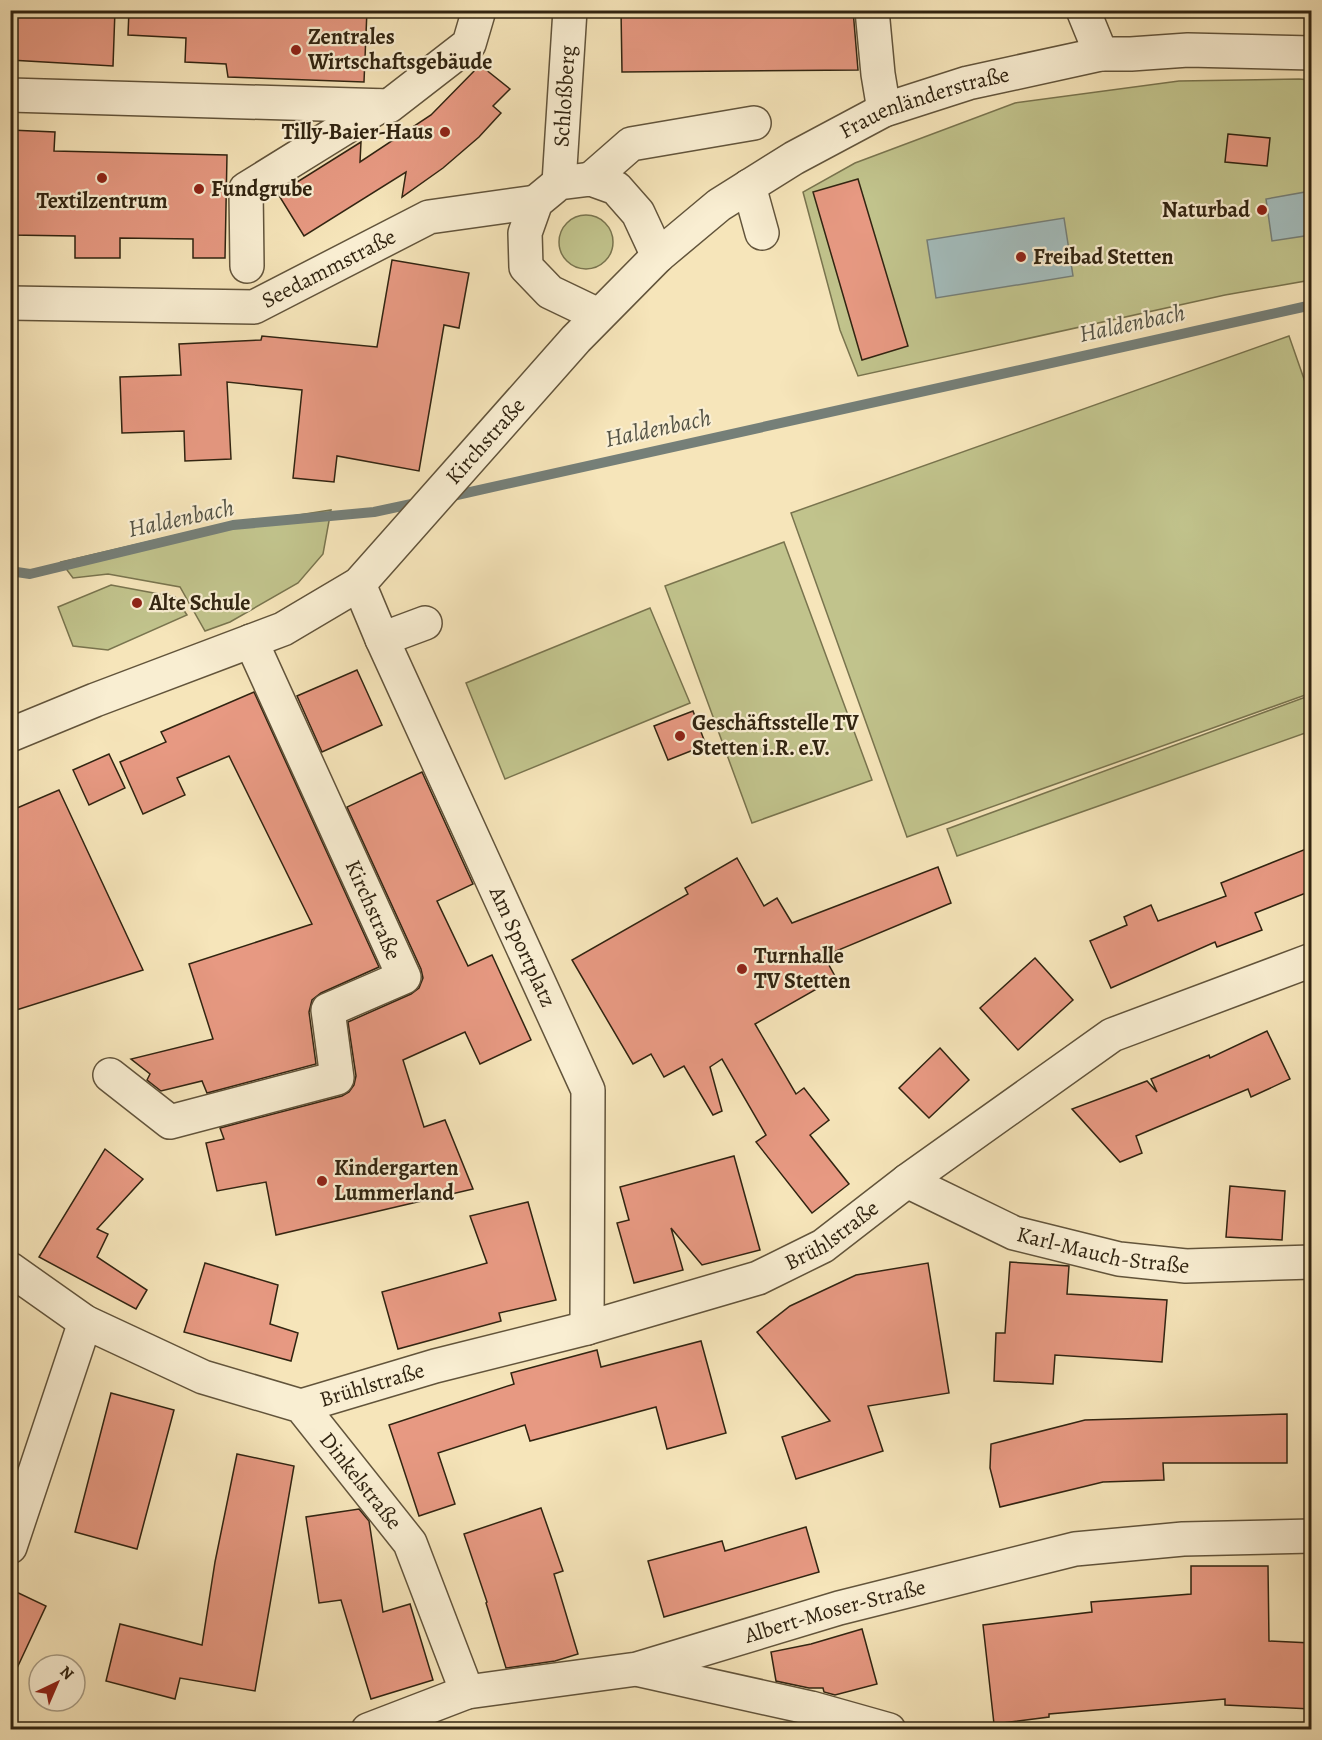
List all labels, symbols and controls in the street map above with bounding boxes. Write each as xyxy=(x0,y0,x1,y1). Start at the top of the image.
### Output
place label: Zentrales Wirtschaftsgebäude xyxy=(307,22,492,77)
marker: Zentrales Wirtschaftsgebäude xyxy=(289,43,303,57)
street label: Schloßberg xyxy=(546,44,583,148)
street label: Frauenländerstraße xyxy=(834,59,1012,146)
place label: Tilly-Baier-Haus xyxy=(282,117,433,147)
marker: Tilly-Baier-Haus xyxy=(438,125,452,139)
marker: Textilzentrum xyxy=(95,171,109,185)
place label: Fundgrube xyxy=(211,174,312,204)
marker: Fundgrube xyxy=(192,182,206,196)
place label: Textilzentrum xyxy=(36,186,168,216)
place label: Naturbad xyxy=(1162,195,1250,225)
marker: Naturbad xyxy=(1255,203,1269,217)
street label: Seedammstraße xyxy=(256,222,401,316)
place label: Freibad Stetten xyxy=(1033,242,1174,272)
marker: Freibad Stetten xyxy=(1014,250,1028,264)
water label: Haldenbach xyxy=(1076,296,1188,350)
street label: Kirchstraße xyxy=(439,391,532,491)
water label: Haldenbach xyxy=(602,401,714,455)
water label: Haldenbach xyxy=(125,491,237,545)
place label: Alte Schule xyxy=(148,588,251,618)
marker: Alte Schule xyxy=(130,596,144,610)
place label: Geschäftsstelle TV Stetten i.R. e.V. xyxy=(692,708,859,763)
marker: Geschäftsstelle TV Stetten i.R. e.V. xyxy=(673,729,687,743)
street label: Kirchstraße xyxy=(338,855,408,965)
street label: Am Sportplatz xyxy=(482,881,563,1012)
place label: Turnhalle TV Stetten xyxy=(754,941,851,996)
marker: Turnhalle TV Stetten xyxy=(735,962,749,976)
place label: Kindergarten Lummerland xyxy=(334,1153,459,1208)
marker: Kindergarten Lummerland xyxy=(315,1174,329,1188)
street label: Brühlstraße xyxy=(780,1193,885,1278)
street label: Karl-Mauch-Straße xyxy=(1013,1219,1191,1281)
street label: Brühlstraße xyxy=(316,1355,428,1415)
street label: Dinkelstraße xyxy=(312,1426,409,1536)
street label: Albert-Moser-Straße xyxy=(740,1572,929,1651)
north arrow xyxy=(27,1653,87,1713)
text: N xyxy=(55,1661,79,1685)

